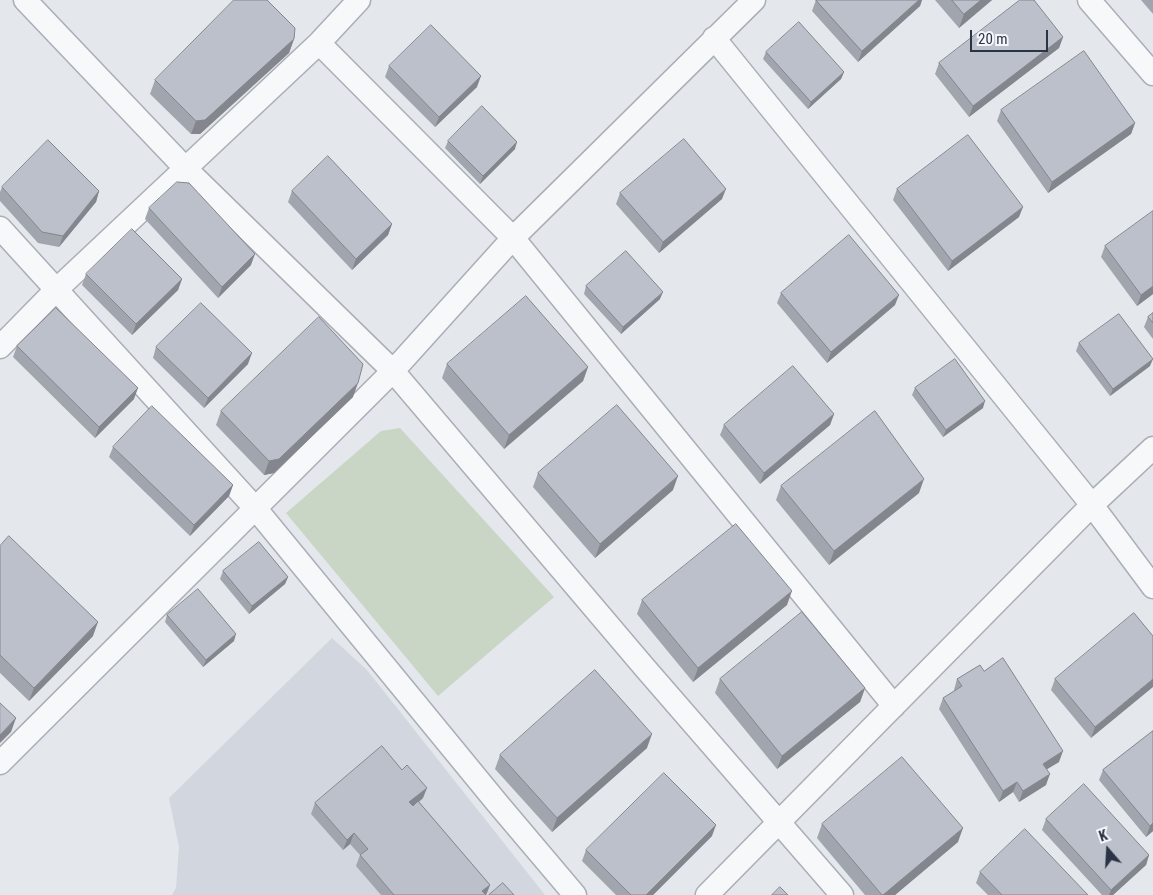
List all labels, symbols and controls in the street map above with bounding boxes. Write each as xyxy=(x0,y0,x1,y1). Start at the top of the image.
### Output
scale bar xyxy=(973,20,1050,52)
text: 20 m xyxy=(978,30,1008,48)
north arrow xyxy=(1083,825,1133,875)
text: K xyxy=(1097,827,1109,845)

